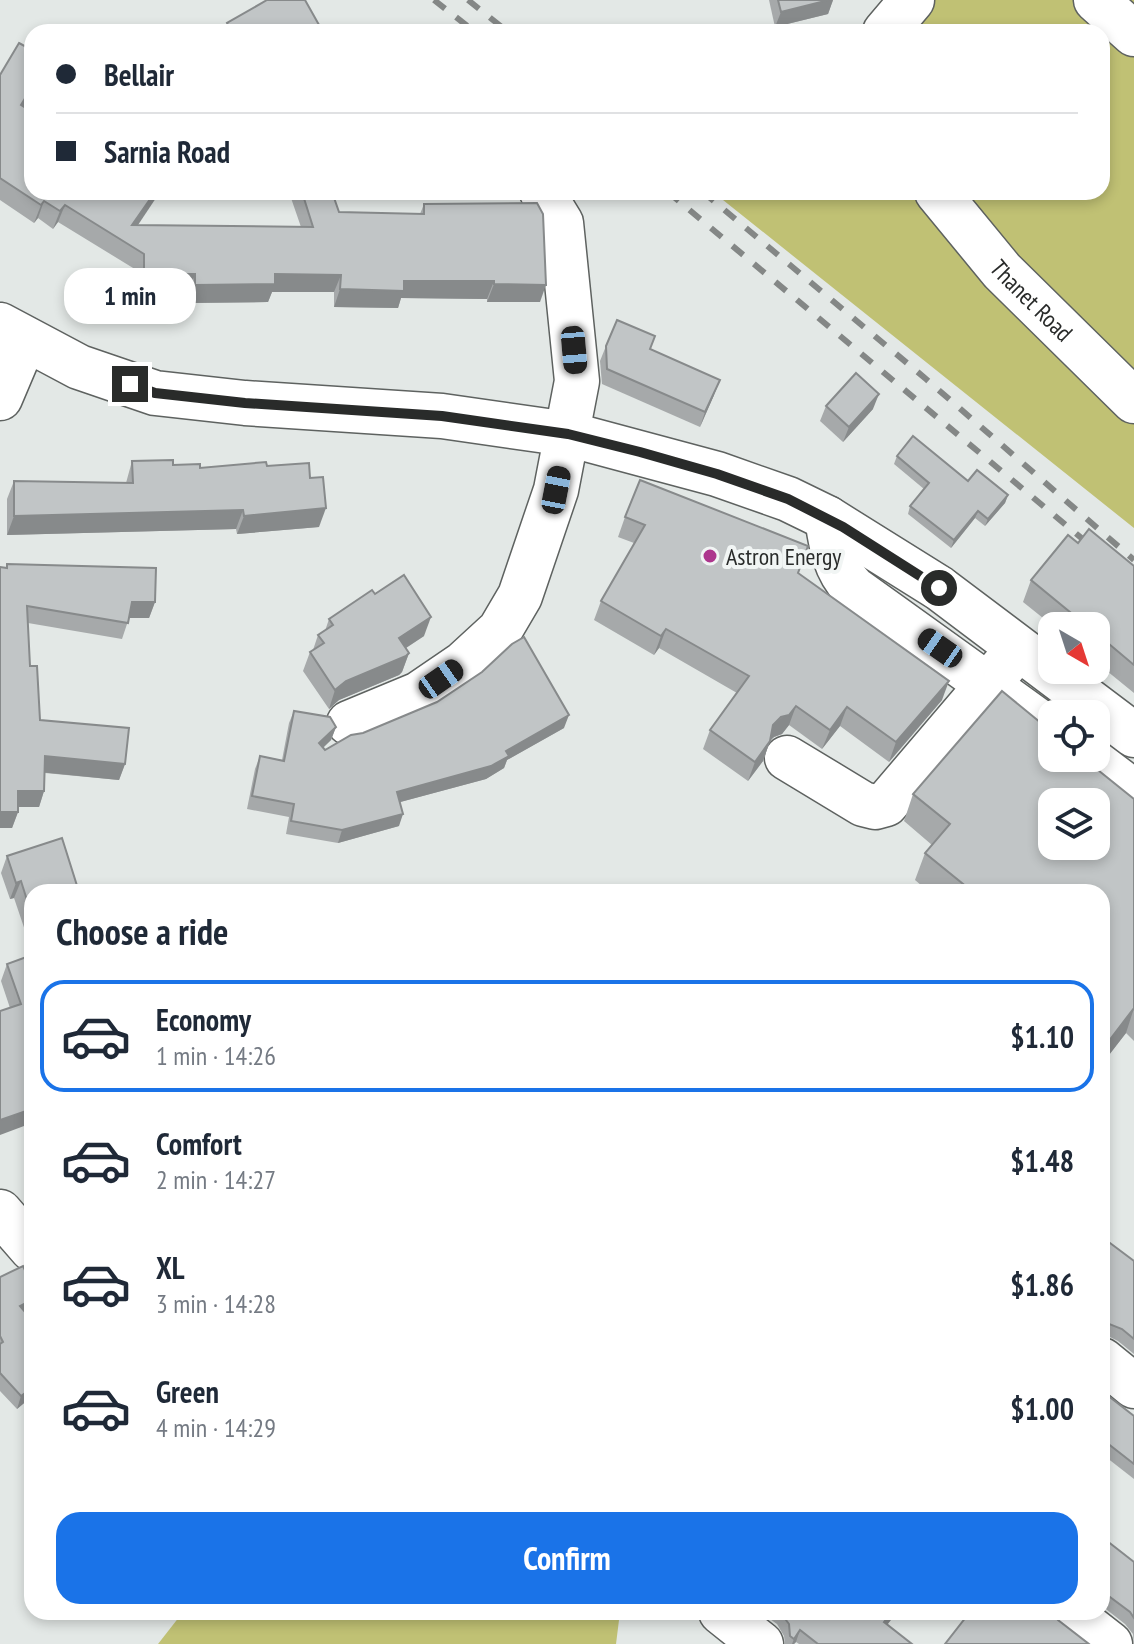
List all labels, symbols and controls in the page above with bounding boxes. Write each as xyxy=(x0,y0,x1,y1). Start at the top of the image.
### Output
text: Bellair xyxy=(104,55,174,94)
text: Sarnia Road xyxy=(104,132,230,171)
street label: Thanet Road xyxy=(983,253,1080,348)
callout: 1 min xyxy=(64,268,196,324)
text: 1 min xyxy=(104,279,156,312)
car xyxy=(560,325,588,375)
route end xyxy=(112,366,148,402)
car xyxy=(540,464,572,516)
place label: Astron Energy xyxy=(726,541,841,572)
marker: Astron Energy xyxy=(701,547,719,565)
route start xyxy=(921,570,957,606)
north arrow xyxy=(1038,612,1110,684)
map controls xyxy=(1038,612,1110,860)
car xyxy=(913,624,967,672)
car xyxy=(414,655,468,703)
button: locate xyxy=(1038,700,1110,772)
button: layers xyxy=(1038,788,1110,860)
text: Choose a ride xyxy=(56,908,228,955)
icon: car xyxy=(60,1000,132,1072)
text: Economy xyxy=(156,1000,251,1039)
text: $1.10 xyxy=(1010,1017,1074,1056)
text: 1 min · 14:26 xyxy=(156,1039,276,1072)
icon: car xyxy=(60,1124,132,1196)
text: Comfort xyxy=(156,1124,242,1163)
text: $1.48 xyxy=(1010,1141,1074,1180)
text: 2 min · 14:27 xyxy=(156,1163,276,1196)
icon: car xyxy=(60,1248,132,1320)
text: XL xyxy=(156,1248,185,1287)
text: $1.86 xyxy=(1010,1265,1074,1304)
text: 3 min · 14:28 xyxy=(156,1287,276,1320)
icon: car xyxy=(60,1372,132,1444)
text: Green xyxy=(156,1372,219,1411)
text: $1.00 xyxy=(1010,1389,1074,1428)
text: 4 min · 14:29 xyxy=(156,1411,276,1444)
button: Confirm xyxy=(56,1512,1078,1604)

